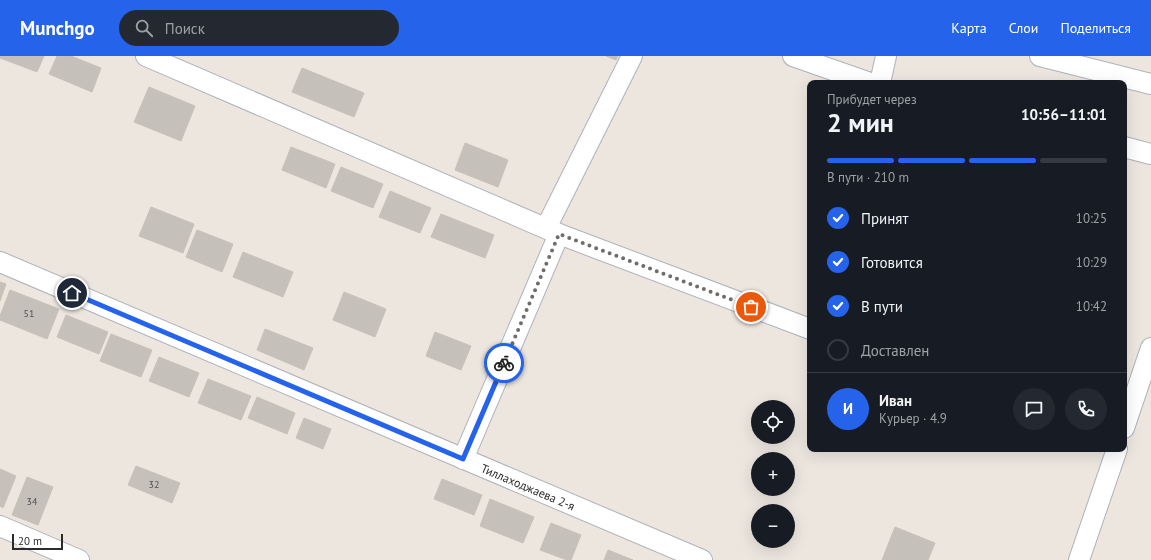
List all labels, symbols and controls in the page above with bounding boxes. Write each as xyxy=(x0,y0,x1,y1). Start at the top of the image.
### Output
search box xyxy=(119,10,399,46)
text: Munchgo xyxy=(20,16,95,40)
icon: search xyxy=(133,17,155,39)
text: Поиск xyxy=(165,19,205,38)
text: Карта xyxy=(951,19,987,37)
text: Слои xyxy=(1009,19,1038,37)
text: Поделиться xyxy=(1060,19,1131,37)
text: Прибудет через xyxy=(827,91,917,108)
text: 10:56–11:01 xyxy=(1021,105,1107,124)
text: 2 мин xyxy=(827,106,894,139)
text: В пути · 210 m xyxy=(827,169,909,186)
icon: check xyxy=(827,207,849,229)
text: Принят xyxy=(861,209,908,228)
text: 10:25 xyxy=(1076,210,1107,227)
icon: check xyxy=(827,251,849,273)
text: Готовится xyxy=(861,253,923,272)
text: 10:29 xyxy=(1076,254,1107,271)
pin xyxy=(55,276,89,310)
icon: home xyxy=(61,282,83,304)
pin xyxy=(734,290,768,324)
icon: check xyxy=(827,295,849,317)
icon: bag xyxy=(740,296,762,318)
text: В пути xyxy=(861,297,903,316)
text: 10:42 xyxy=(1076,298,1107,315)
house number: 51 xyxy=(24,307,34,320)
text: Доставлен xyxy=(861,341,929,360)
courier xyxy=(484,343,524,383)
icon: bike xyxy=(493,352,515,374)
button: chat xyxy=(1013,388,1055,430)
button: phone xyxy=(1065,388,1107,430)
text: Иван xyxy=(879,391,912,410)
text: И xyxy=(843,399,853,418)
map controls xyxy=(751,400,795,548)
button: locate xyxy=(751,400,795,444)
text: Курьер · 4.9 xyxy=(879,410,947,427)
button: + xyxy=(751,452,795,496)
street label: Тиллаходжаева 2-я xyxy=(479,460,577,514)
house number: 32 xyxy=(149,478,159,491)
house number: 34 xyxy=(27,495,38,508)
button: − xyxy=(751,504,795,548)
scale bar xyxy=(12,532,63,551)
text: 20 m xyxy=(18,534,42,548)

